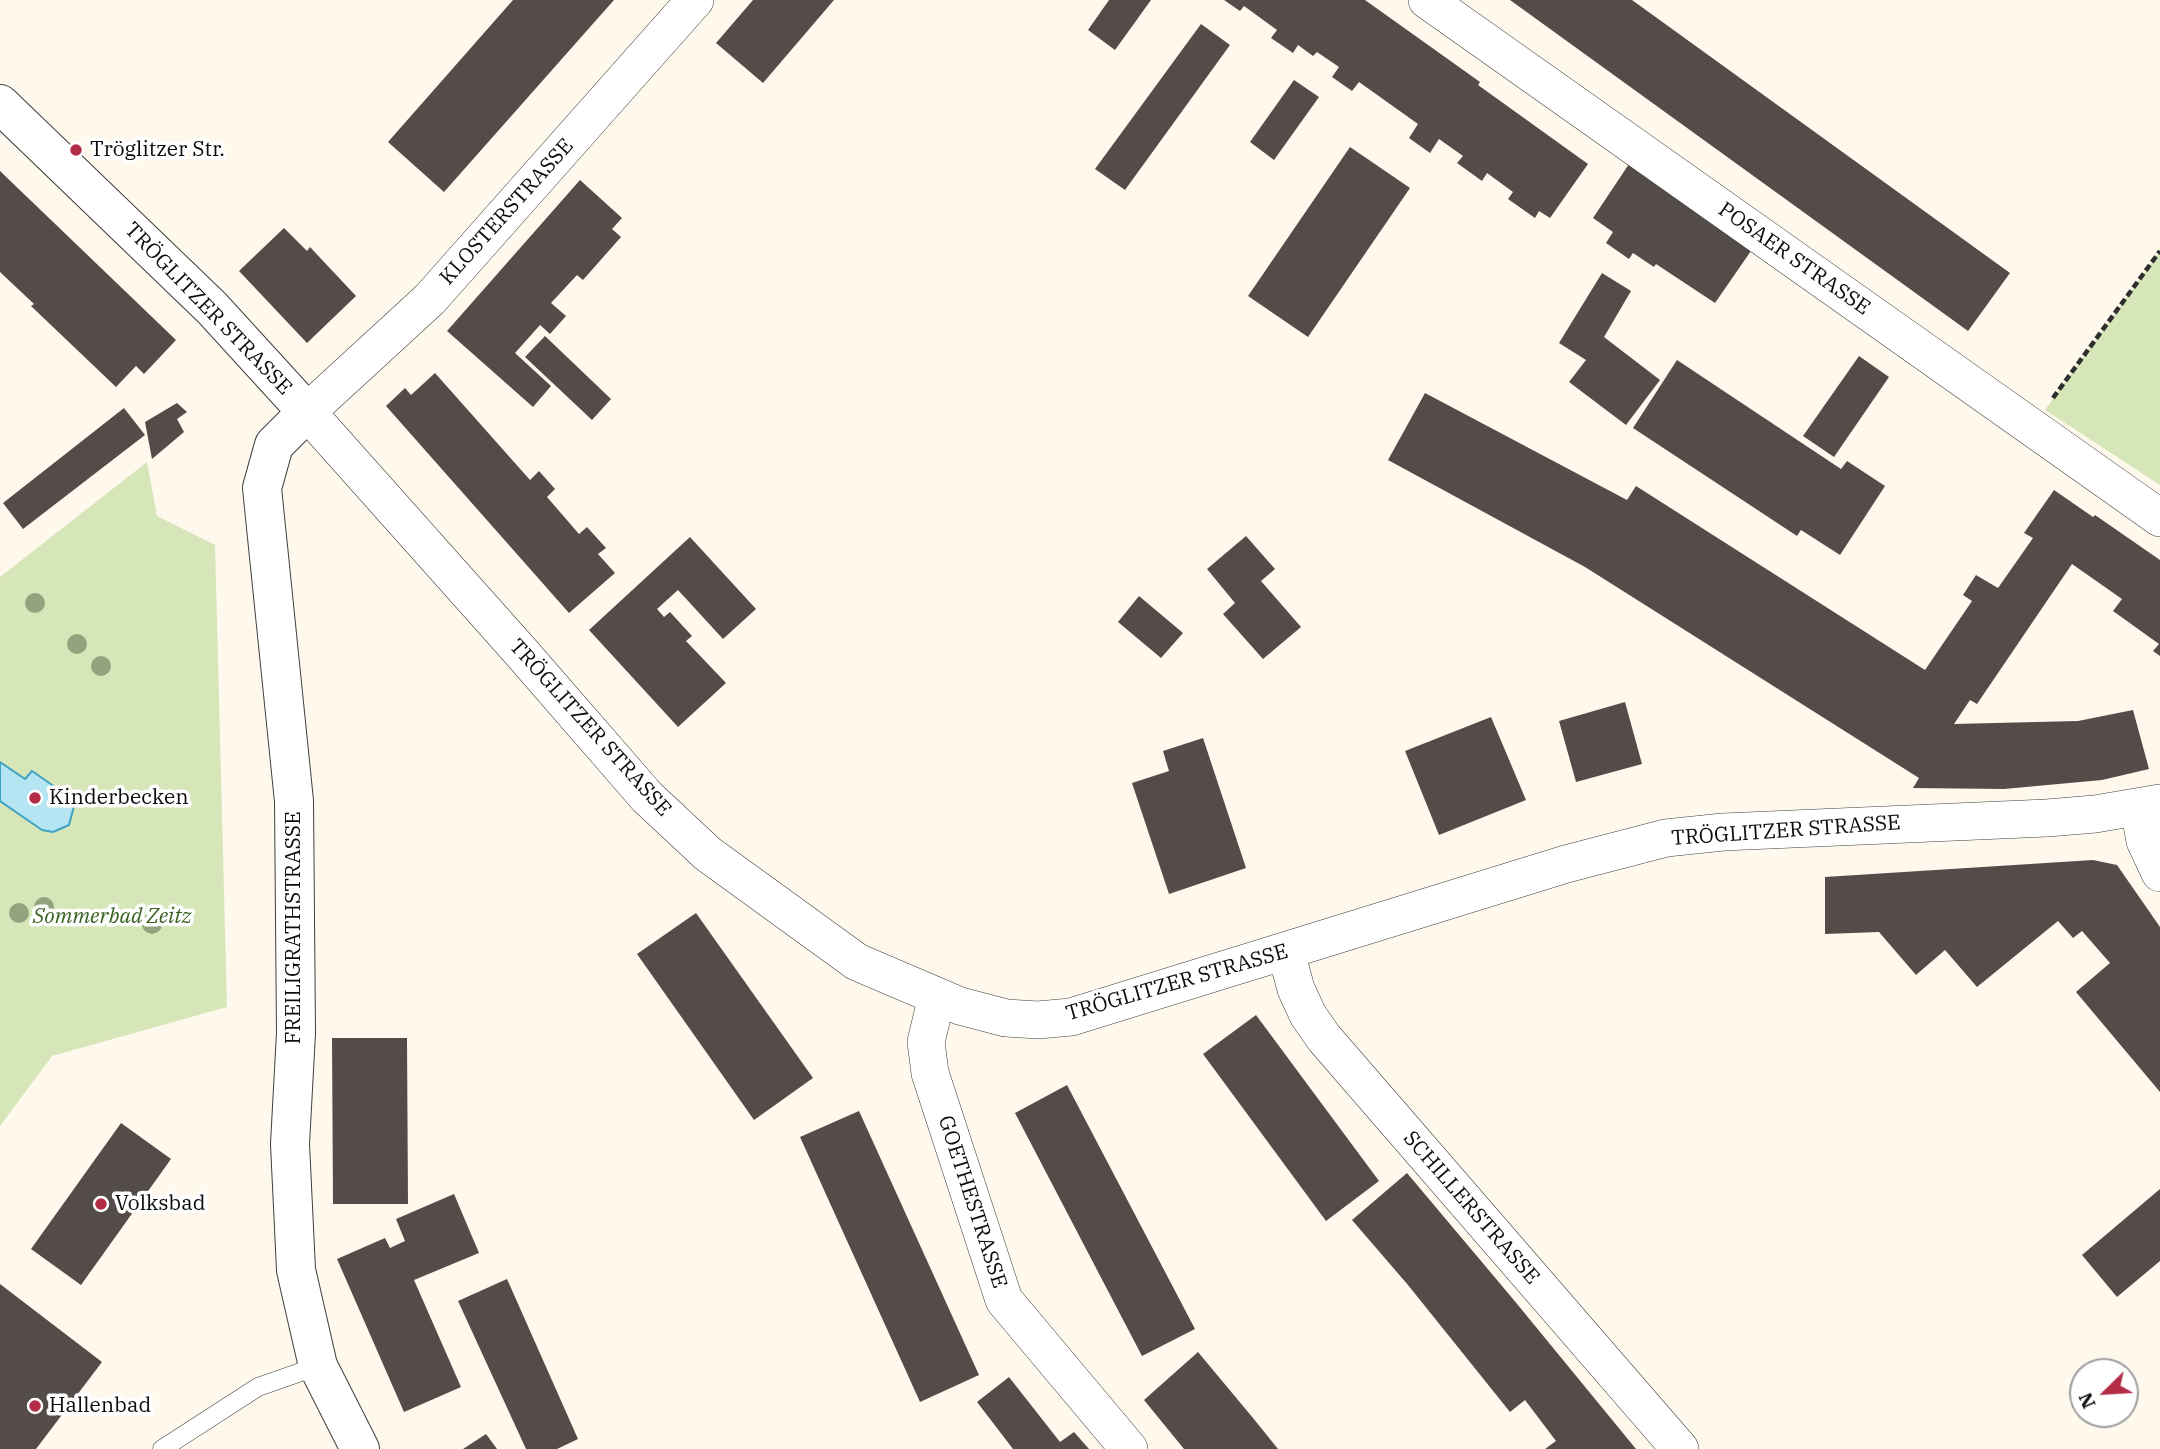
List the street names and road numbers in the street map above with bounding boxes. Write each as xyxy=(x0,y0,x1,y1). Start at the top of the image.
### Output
street label: KLOSTERSTRASSE xyxy=(435,134,579,290)
street label: POSAER STRASSE xyxy=(1713,197,1875,321)
street label: TRÖGLITZER STRASSE xyxy=(119,218,297,400)
street label: TRÖGLITZER STRASSE xyxy=(504,634,676,822)
street label: TRÖGLITZER STRASSE xyxy=(1671,810,1901,852)
street label: FREILIGRATHSTRASSE xyxy=(281,811,307,1045)
street label: TRÖGLITZER STRASSE xyxy=(1063,939,1291,1027)
street label: GOETHESTRASSE xyxy=(932,1112,1012,1292)
street label: SCHILLERSTRASSE xyxy=(1398,1126,1544,1290)

